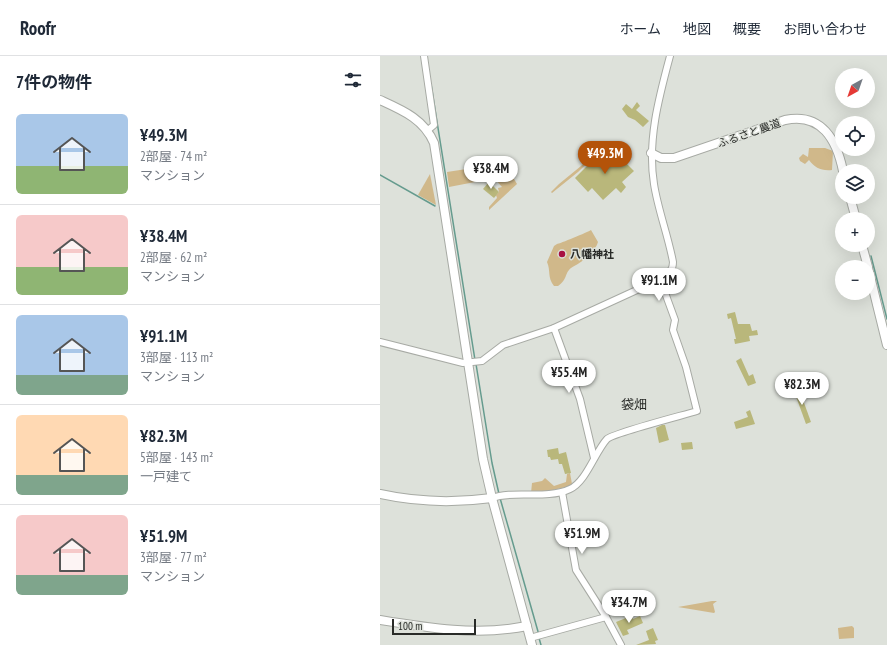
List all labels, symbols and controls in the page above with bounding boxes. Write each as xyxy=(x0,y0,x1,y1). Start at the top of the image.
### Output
text: Roofr xyxy=(20,16,56,40)
text: ホーム xyxy=(619,20,661,38)
text: 地図 xyxy=(683,20,711,38)
text: 概要 xyxy=(733,20,761,38)
text: お問い合わせ xyxy=(783,20,867,38)
north arrow xyxy=(835,68,875,108)
map controls xyxy=(835,68,875,300)
icon: filters xyxy=(342,69,364,91)
text: 7件の物件 xyxy=(16,71,92,93)
street label: ふるさと農道 xyxy=(716,116,782,150)
button: locate xyxy=(835,116,875,156)
text: ¥49.3M xyxy=(140,124,187,146)
icon: home xyxy=(48,130,96,178)
pin: ¥49.3M xyxy=(572,141,638,175)
text: ¥49.3M xyxy=(587,145,623,162)
text: 2部屋 · 74 m² xyxy=(140,148,207,165)
pin: ¥38.4M xyxy=(458,156,524,190)
text: ¥38.4M xyxy=(473,160,509,177)
button: layers xyxy=(835,164,875,204)
text: マンション xyxy=(140,167,205,184)
button: + xyxy=(835,212,875,252)
text: ¥38.4M xyxy=(140,225,187,247)
icon: home xyxy=(48,231,96,279)
place label: 八幡神社 xyxy=(570,247,614,261)
text: 2部屋 · 62 m² xyxy=(140,249,207,266)
marker: 八幡神社 xyxy=(557,249,567,259)
button: − xyxy=(835,260,875,300)
text: マンション xyxy=(140,268,205,285)
pin: ¥91.1M xyxy=(626,268,692,302)
text: ¥91.1M xyxy=(641,272,677,289)
text: ¥91.1M xyxy=(140,325,187,347)
icon: home xyxy=(48,331,96,379)
text: 3部屋 · 113 m² xyxy=(140,349,213,366)
pin: ¥55.4M xyxy=(536,360,602,394)
text: ¥55.4M xyxy=(551,364,587,381)
text: マンション xyxy=(140,368,205,385)
pin: ¥82.3M xyxy=(769,372,835,406)
text: ¥82.3M xyxy=(784,376,820,393)
district label: 袋畑 xyxy=(621,396,647,413)
text: ¥82.3M xyxy=(140,425,187,447)
icon: home xyxy=(48,431,96,479)
text: 5部屋 · 143 m² xyxy=(140,449,213,466)
text: 一戸建て xyxy=(140,468,192,485)
pin: ¥51.9M xyxy=(549,521,615,555)
text: ¥51.9M xyxy=(140,525,187,547)
text: ¥51.9M xyxy=(564,525,600,542)
icon: home xyxy=(48,531,96,579)
text: 3部屋 · 77 m² xyxy=(140,549,207,566)
text: マンション xyxy=(140,568,205,585)
pin: ¥34.7M xyxy=(596,590,662,624)
text: ¥34.7M xyxy=(611,594,647,611)
scale bar xyxy=(392,617,476,636)
text: 100 m xyxy=(398,619,422,633)

